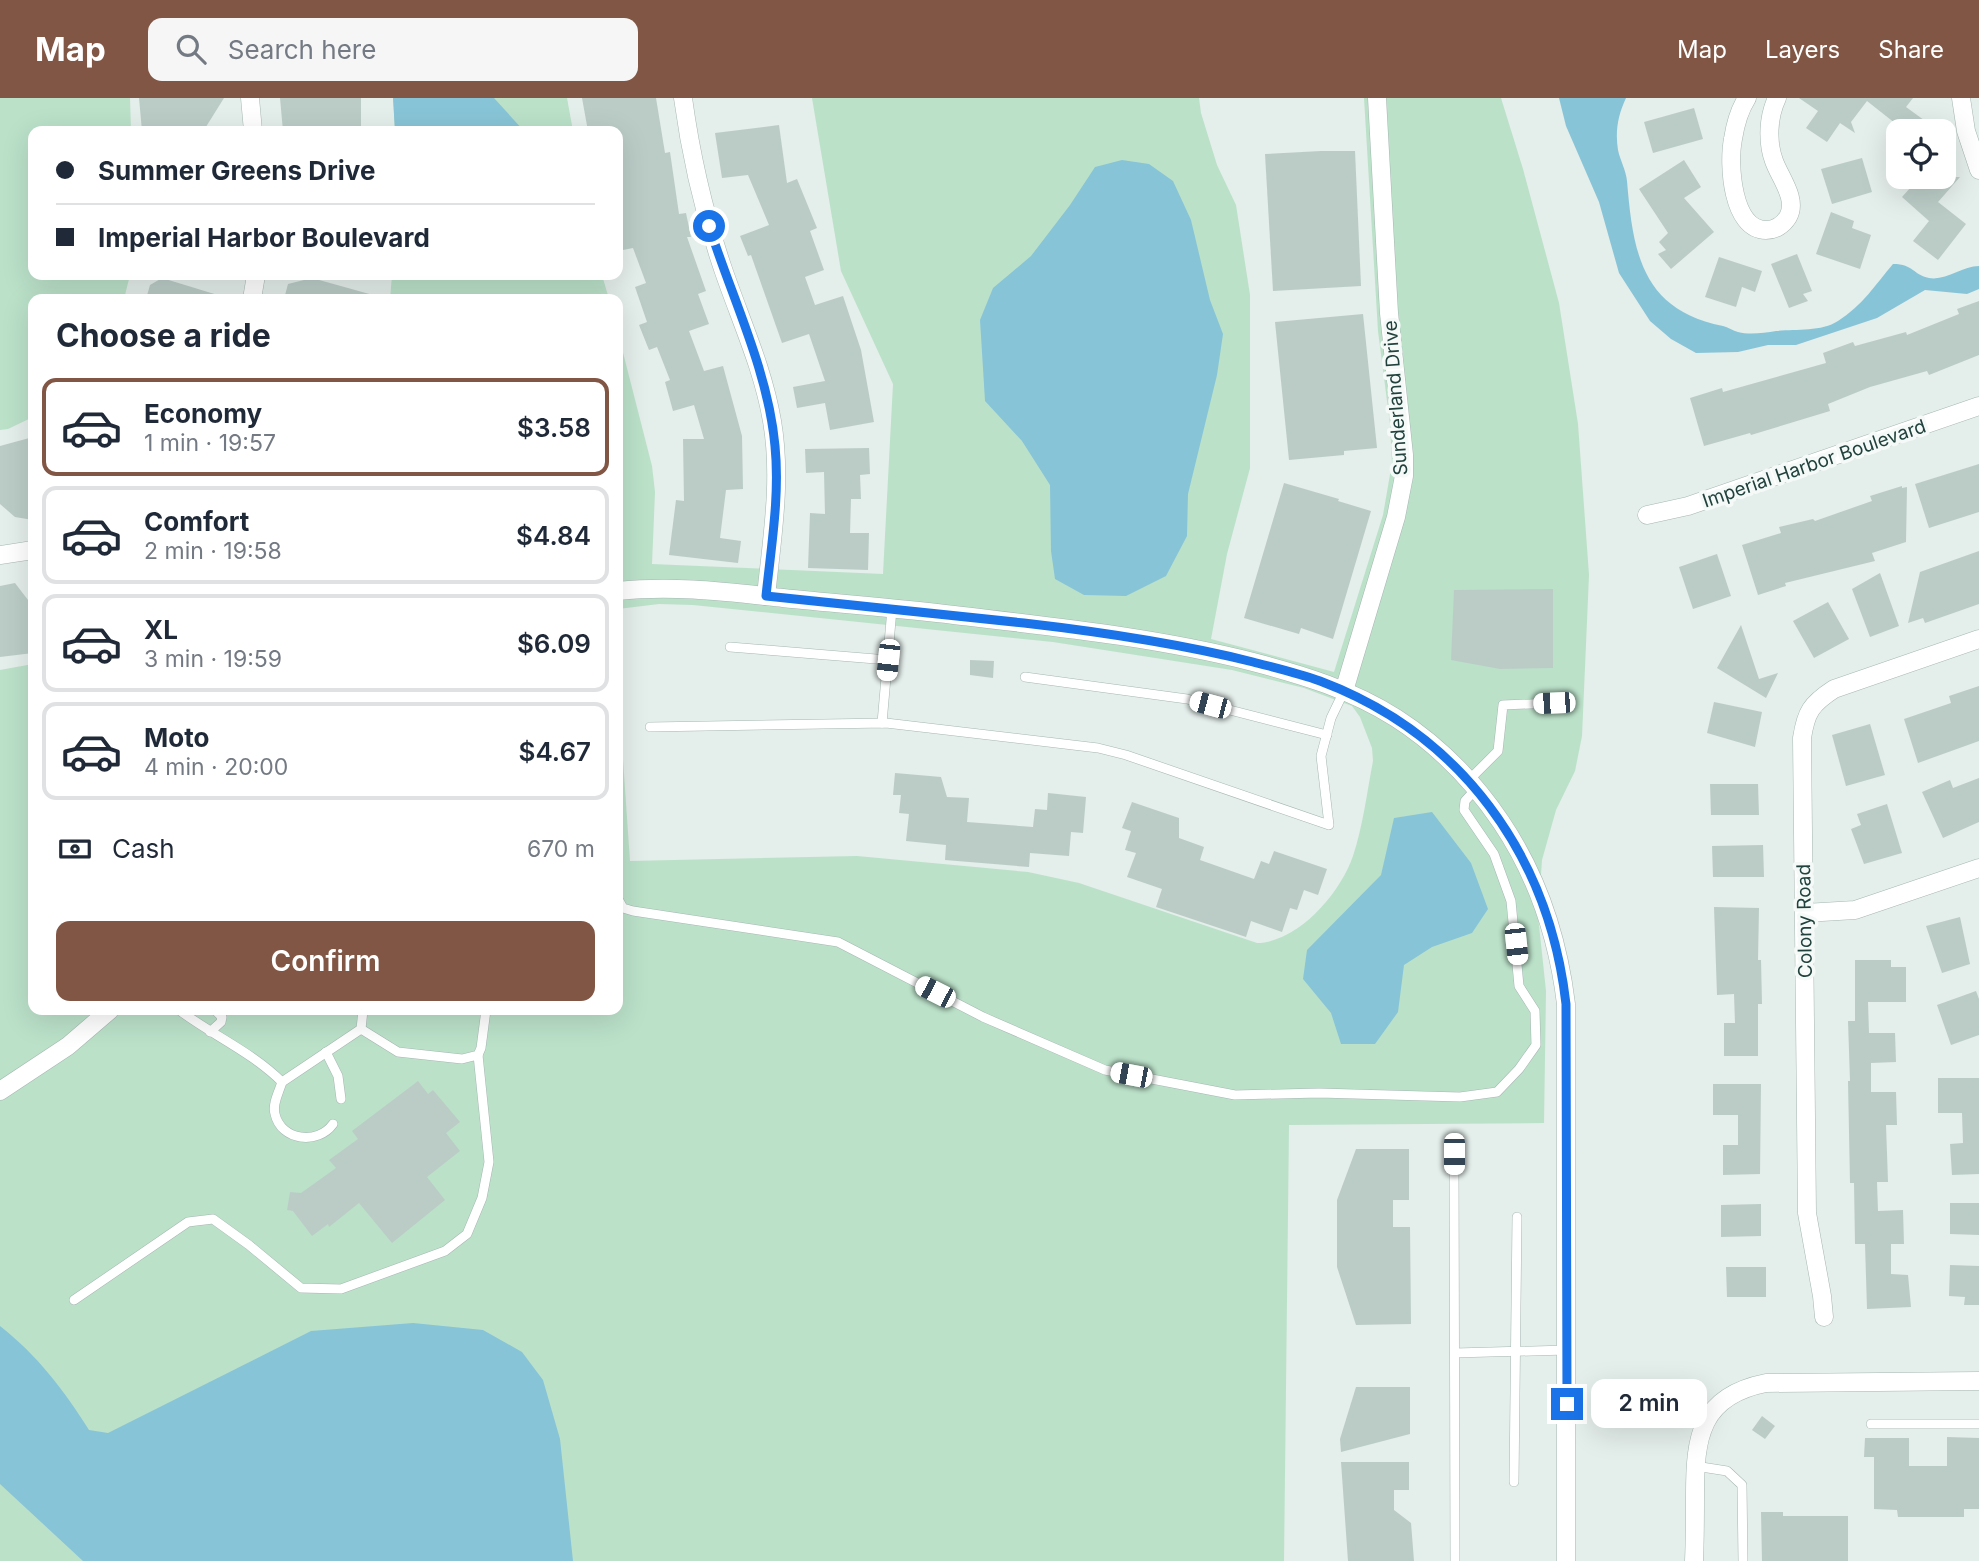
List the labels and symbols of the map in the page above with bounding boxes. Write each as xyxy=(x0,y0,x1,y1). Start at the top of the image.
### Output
route start xyxy=(693,210,725,242)
street label: Sunderland Drive xyxy=(1379,320,1412,476)
street label: Imperial Harbor Boulevard xyxy=(1699,414,1929,513)
car xyxy=(876,638,901,682)
car xyxy=(1187,689,1234,721)
car xyxy=(1533,692,1576,714)
street label: Colony Road xyxy=(1792,864,1817,978)
car xyxy=(1504,922,1529,966)
car xyxy=(912,973,959,1011)
car xyxy=(1109,1061,1154,1089)
car xyxy=(1444,1133,1465,1175)
callout: 2 min xyxy=(1592,1380,1707,1428)
route end xyxy=(1551,1388,1583,1420)

